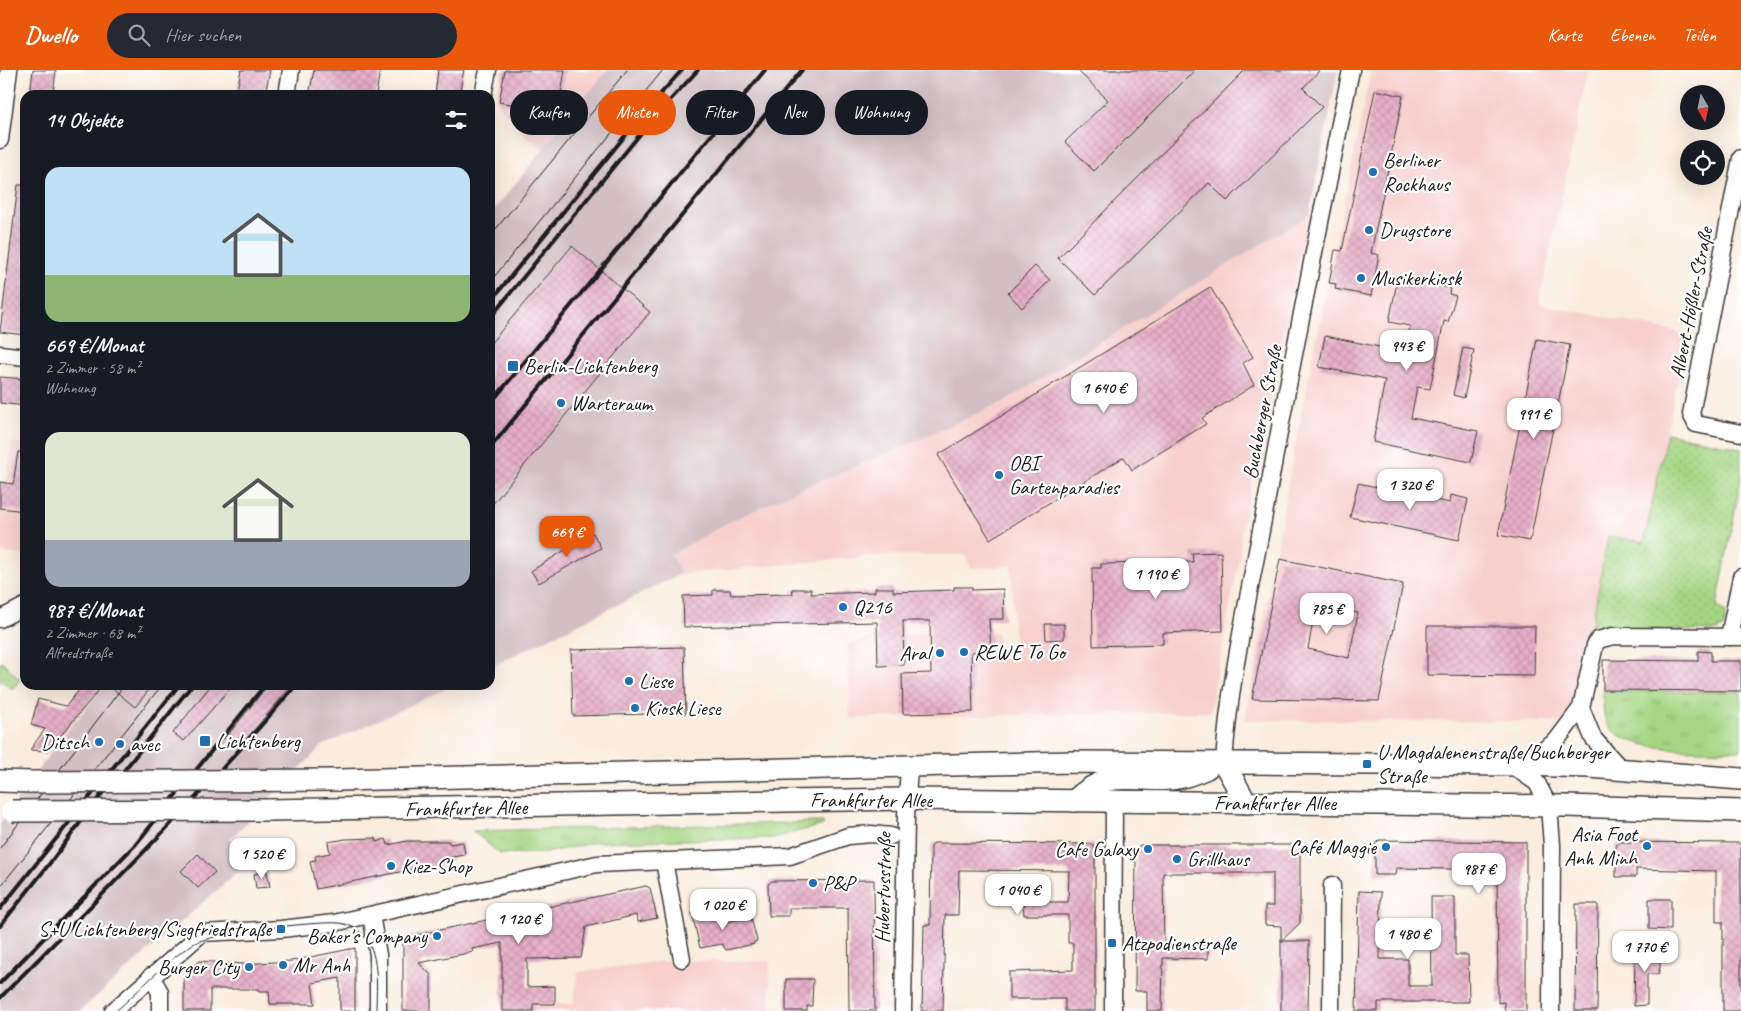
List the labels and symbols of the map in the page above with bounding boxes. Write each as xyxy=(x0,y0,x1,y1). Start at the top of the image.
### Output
north arrow xyxy=(1680,85,1725,130)
place label: Berliner Rockhaus xyxy=(1383,147,1451,197)
marker: Berliner Rockhaus xyxy=(1367,166,1379,178)
place label: Drugstore xyxy=(1379,217,1451,243)
street label: Albert-Hößler-Straße xyxy=(1664,223,1719,381)
marker: Drugstore xyxy=(1363,224,1375,236)
place label: Musikerkiosk xyxy=(1371,265,1462,291)
marker: Musikerkiosk xyxy=(1355,272,1367,284)
pin: 943 € xyxy=(1372,330,1442,372)
street label: Buchberger Straße xyxy=(1236,341,1288,481)
place label: Berlin-Lichtenberg xyxy=(524,353,659,379)
marker: Berlin-Lichtenberg xyxy=(506,359,520,373)
pin: 1 640 € xyxy=(1058,372,1150,414)
place label: Warteraum xyxy=(571,390,655,416)
marker: Warteraum xyxy=(555,397,567,409)
pin: 991 € xyxy=(1499,398,1569,440)
place label: OBI Gartenparadies xyxy=(1009,450,1120,500)
pin: 1 320 € xyxy=(1364,468,1456,511)
marker: OBI Gartenparadies xyxy=(993,469,1005,481)
pin: 669 € xyxy=(532,516,602,558)
pin: 1 190 € xyxy=(1110,558,1202,600)
pin: 785 € xyxy=(1292,592,1362,635)
place label: Q216 xyxy=(853,594,892,620)
marker: Q216 xyxy=(837,601,849,613)
place label: REWE To Go xyxy=(974,639,1067,665)
place label: Aral xyxy=(899,640,933,666)
marker: REWE To Go xyxy=(958,646,970,658)
marker: Aral xyxy=(934,647,946,659)
place label: Liese xyxy=(639,668,674,694)
marker: Liese xyxy=(623,675,635,687)
place label: Kiosk Liese xyxy=(645,695,722,721)
marker: Kiosk Liese xyxy=(629,702,641,714)
place label: Lichtenberg xyxy=(216,728,302,754)
place label: Ditsch xyxy=(41,729,90,755)
place label: avec xyxy=(130,731,162,757)
marker: Lichtenberg xyxy=(198,734,212,748)
marker: Ditsch xyxy=(93,736,105,748)
marker: avec xyxy=(114,738,126,750)
place label: U Magdalenenstraße/Buchberger Straße xyxy=(1377,739,1611,789)
marker: U Magdalenenstraße/Buchberger Straße xyxy=(1361,758,1373,770)
street label: Frankfurter Allee xyxy=(810,787,933,813)
street label: Frankfurter Allee xyxy=(1214,790,1337,816)
street label: Frankfurter Allee xyxy=(405,794,528,822)
place label: Asia Foot Anh Minh xyxy=(1564,821,1639,871)
street label: Hubertusstraße xyxy=(869,830,897,944)
place label: Café Maggie xyxy=(1289,834,1377,860)
place label: Cafe Galaxy xyxy=(1055,836,1140,862)
pin: 1 520 € xyxy=(216,838,308,880)
marker: Asia Foot Anh Minh xyxy=(1641,840,1653,852)
marker: Café Maggie xyxy=(1380,841,1392,853)
marker: Cafe Galaxy xyxy=(1142,843,1154,855)
place label: Grillhaus xyxy=(1187,846,1251,872)
pin: 987 € xyxy=(1444,852,1514,895)
place label: Kiez-Shop xyxy=(401,853,473,879)
marker: Grillhaus xyxy=(1171,853,1183,865)
marker: Kiez-Shop xyxy=(385,860,397,872)
place label: P&P xyxy=(823,870,858,896)
pin: 1 040 € xyxy=(972,874,1064,916)
marker: P&P xyxy=(807,877,819,889)
pin: 1 020 € xyxy=(677,888,769,931)
pin: 1 120 € xyxy=(473,902,565,945)
place label: S+U Lichtenberg/Siegfriedstraße xyxy=(38,916,273,942)
pin: 1 480 € xyxy=(1362,918,1454,960)
marker: S+U Lichtenberg/Siegfriedstraße xyxy=(275,923,287,935)
place label: Baker's Company xyxy=(307,923,429,949)
marker: Baker's Company xyxy=(431,930,443,942)
place label: Atzpodienstraße xyxy=(1122,930,1238,956)
pin: 1 770 € xyxy=(1599,930,1691,973)
marker: Atzpodienstraße xyxy=(1106,937,1118,949)
place label: Mr Anh xyxy=(293,952,351,978)
place label: Burger City xyxy=(158,954,241,980)
marker: Mr Anh xyxy=(277,959,289,971)
marker: Burger City xyxy=(243,961,255,973)

